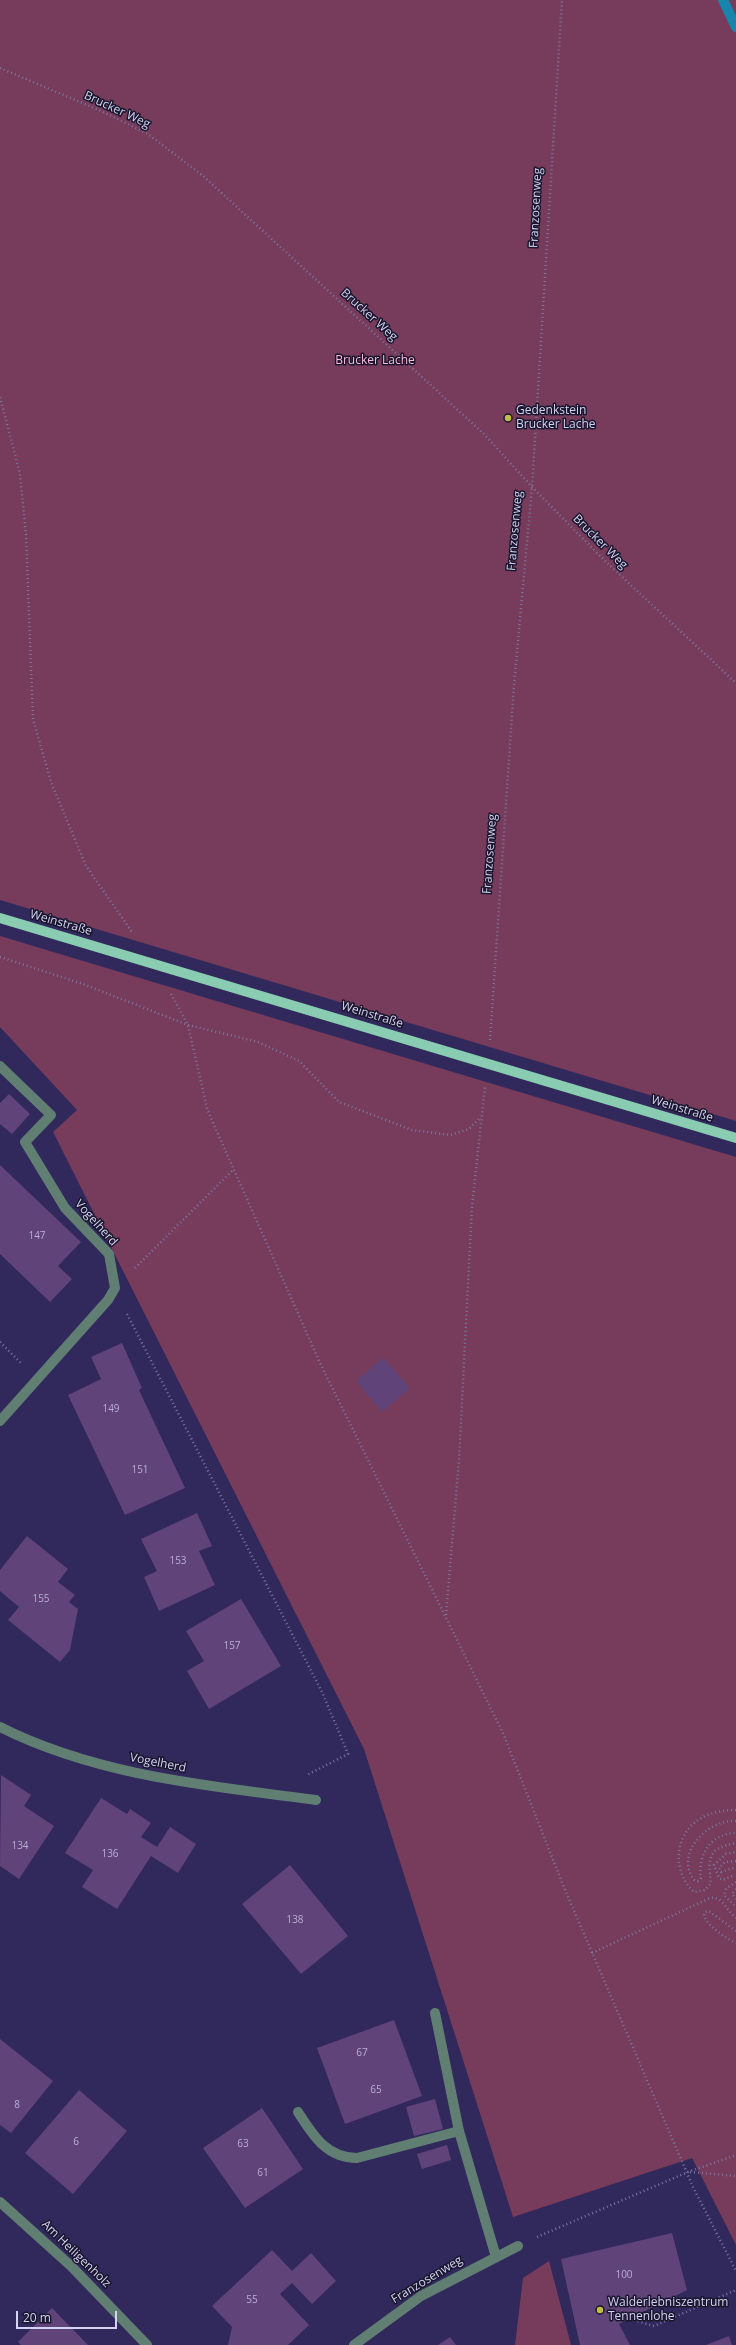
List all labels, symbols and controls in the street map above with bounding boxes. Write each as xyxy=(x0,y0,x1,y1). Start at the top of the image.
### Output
street label: Brucker Weg xyxy=(82,88,152,132)
street label: Franzosenweg xyxy=(527,168,545,248)
street label: Brucker Weg xyxy=(338,286,400,344)
park label: Brucker Lache xyxy=(335,354,415,368)
place label: Gedenkstein Brucker Lache xyxy=(516,404,596,432)
marker: Gedenkstein Brucker Lache xyxy=(503,413,513,423)
street label: Franzosenweg xyxy=(504,490,526,572)
street label: Brucker Weg xyxy=(570,512,630,572)
street label: Franzosenweg xyxy=(480,813,500,895)
street label: Weinstraße xyxy=(28,907,94,939)
street label: Weinstraße xyxy=(339,999,405,1031)
street label: Weinstraße xyxy=(649,1093,715,1125)
street label: Vogelherd xyxy=(72,1197,120,1249)
house number: 147 xyxy=(28,1230,46,1242)
house number: 149 xyxy=(102,1403,120,1415)
house number: 151 xyxy=(131,1464,149,1476)
house number: 153 xyxy=(169,1555,187,1567)
house number: 155 xyxy=(32,1593,50,1605)
house number: 157 xyxy=(223,1640,241,1652)
street label: Vogelherd xyxy=(129,1750,187,1776)
house number: 134 xyxy=(11,1840,29,1852)
house number: 136 xyxy=(101,1848,119,1860)
house number: 138 xyxy=(286,1914,304,1926)
house number: 67 xyxy=(356,2047,368,2059)
house number: 65 xyxy=(370,2084,382,2096)
house number: 8 xyxy=(14,2099,20,2111)
house number: 6 xyxy=(73,2136,79,2148)
house number: 63 xyxy=(237,2138,249,2150)
house number: 61 xyxy=(257,2167,269,2179)
street label: Am Heiligenholz xyxy=(39,2217,113,2291)
street label: Franzosenweg xyxy=(389,2253,465,2307)
house number: 100 xyxy=(615,2269,633,2281)
house number: 55 xyxy=(246,2294,258,2306)
place label: Walderlebniszentrum Tennenlohe xyxy=(608,2296,728,2324)
scale bar xyxy=(18,2303,119,2329)
marker: Walderlebniszentrum Tennenlohe xyxy=(595,2305,605,2315)
text: 20 m xyxy=(23,2309,51,2326)

